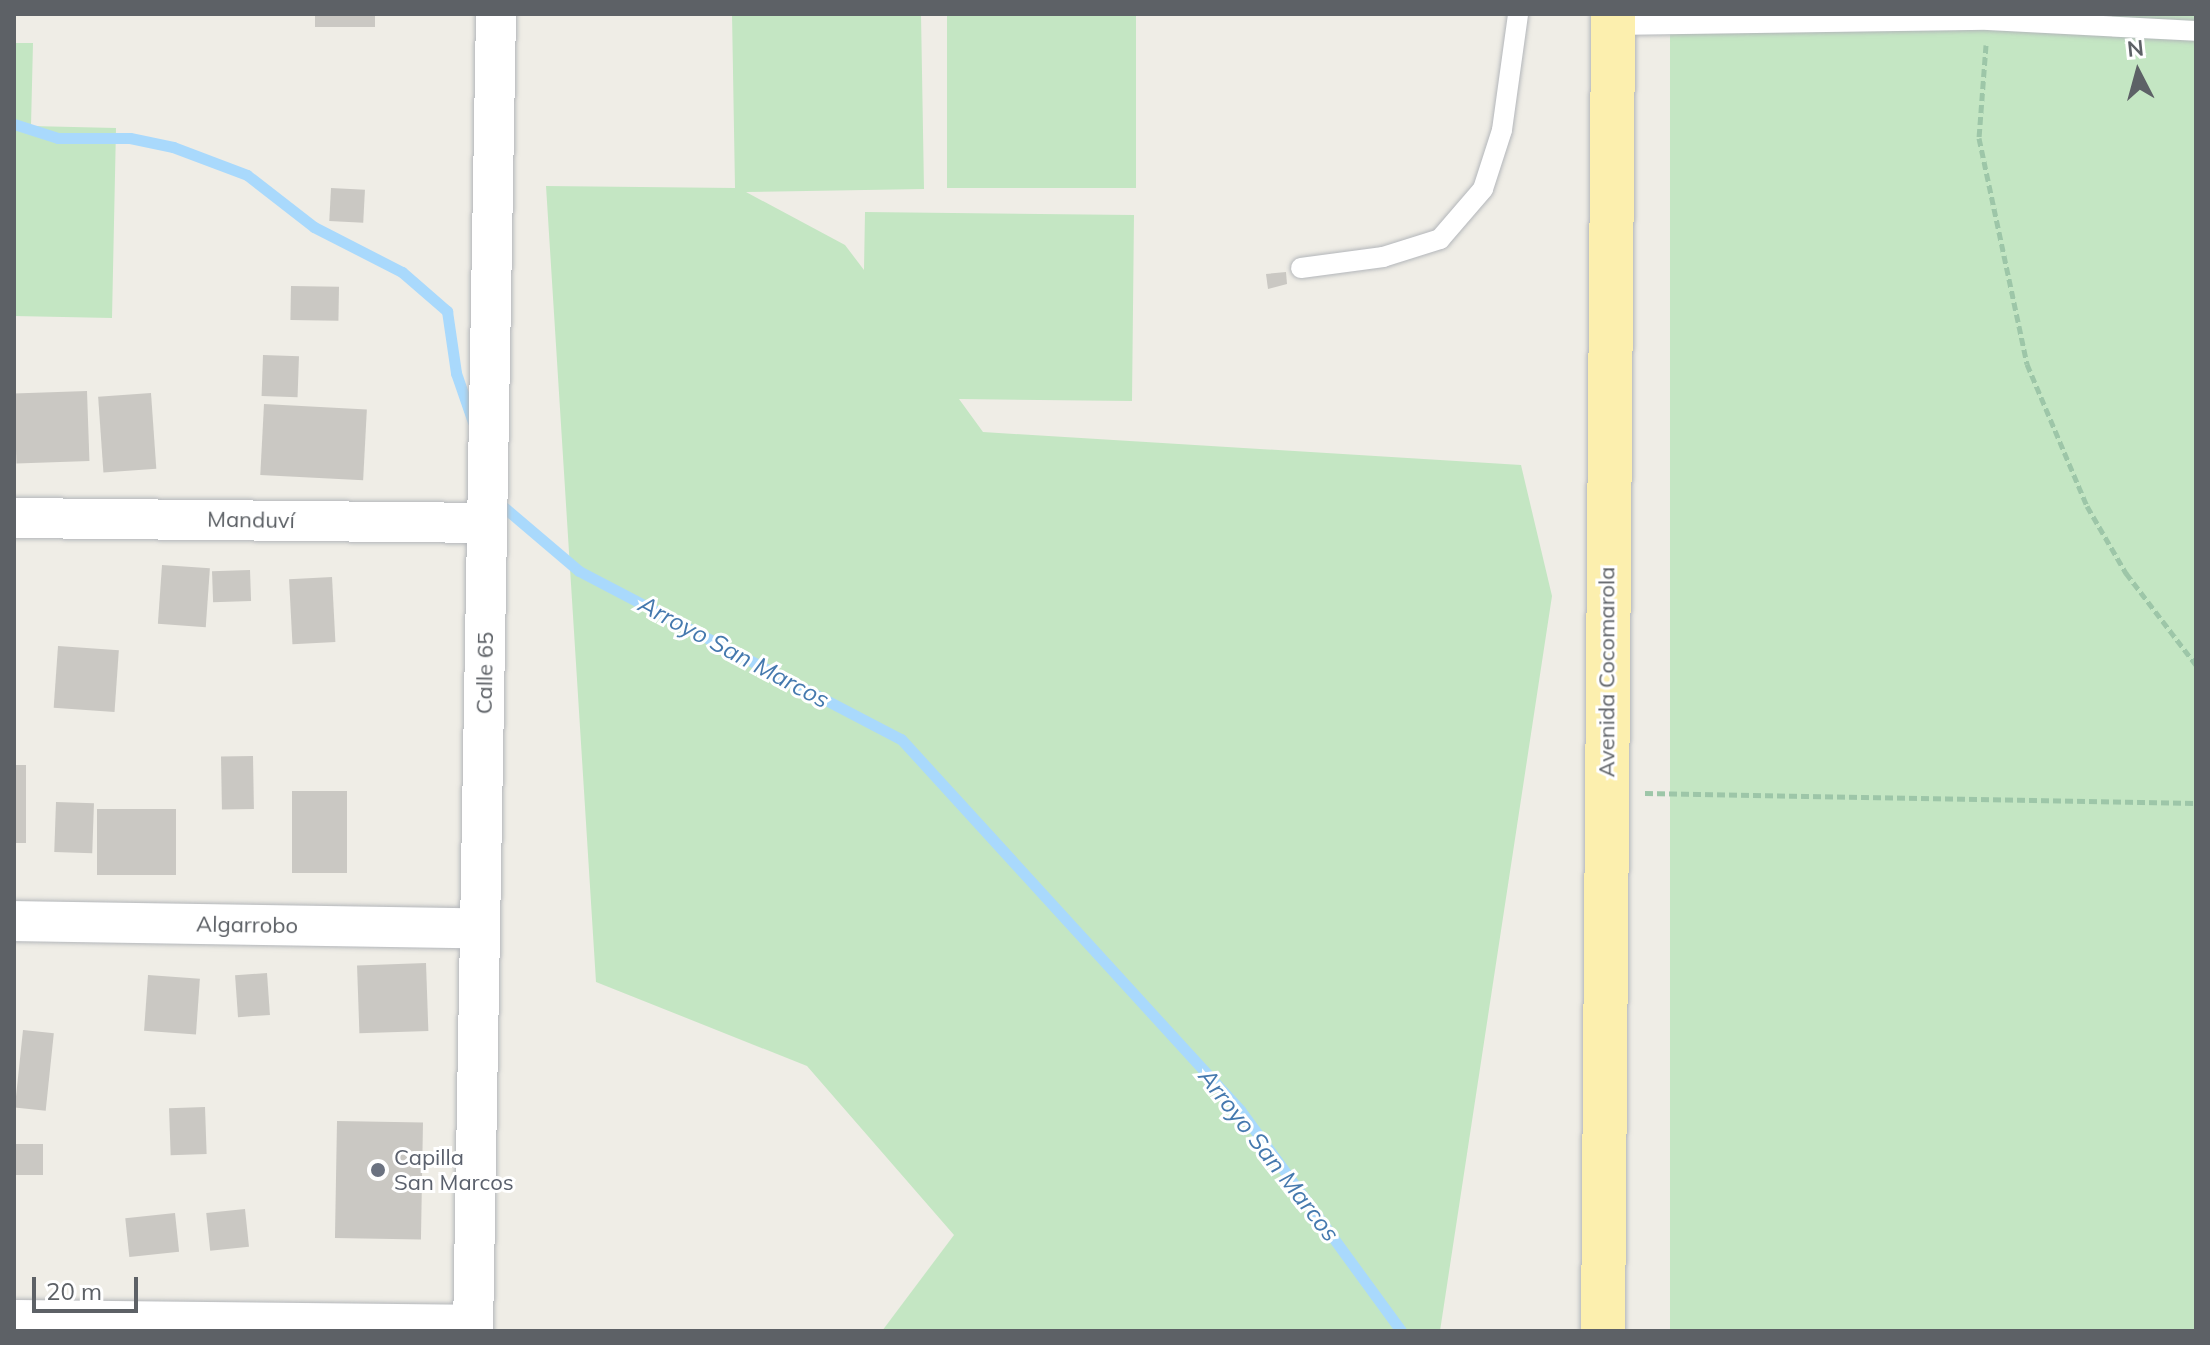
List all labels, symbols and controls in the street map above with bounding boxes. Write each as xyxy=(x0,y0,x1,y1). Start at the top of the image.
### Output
north arrow xyxy=(2098,32,2178,112)
text: N xyxy=(2126,33,2145,63)
street label: Manduví xyxy=(207,506,295,534)
street label: Avenida Cocomarola xyxy=(1594,567,1620,777)
water label: Arroyo San Marcos xyxy=(634,590,834,714)
street label: Calle 65 xyxy=(471,632,499,714)
street label: Algarrobo xyxy=(196,911,298,939)
water label: Arroyo San Marcos xyxy=(1193,1063,1345,1247)
place label: Capilla San Marcos xyxy=(394,1144,514,1196)
marker: Capilla San Marcos xyxy=(369,1161,387,1179)
scale bar xyxy=(36,1261,142,1311)
text: 20 m xyxy=(46,1276,102,1306)

